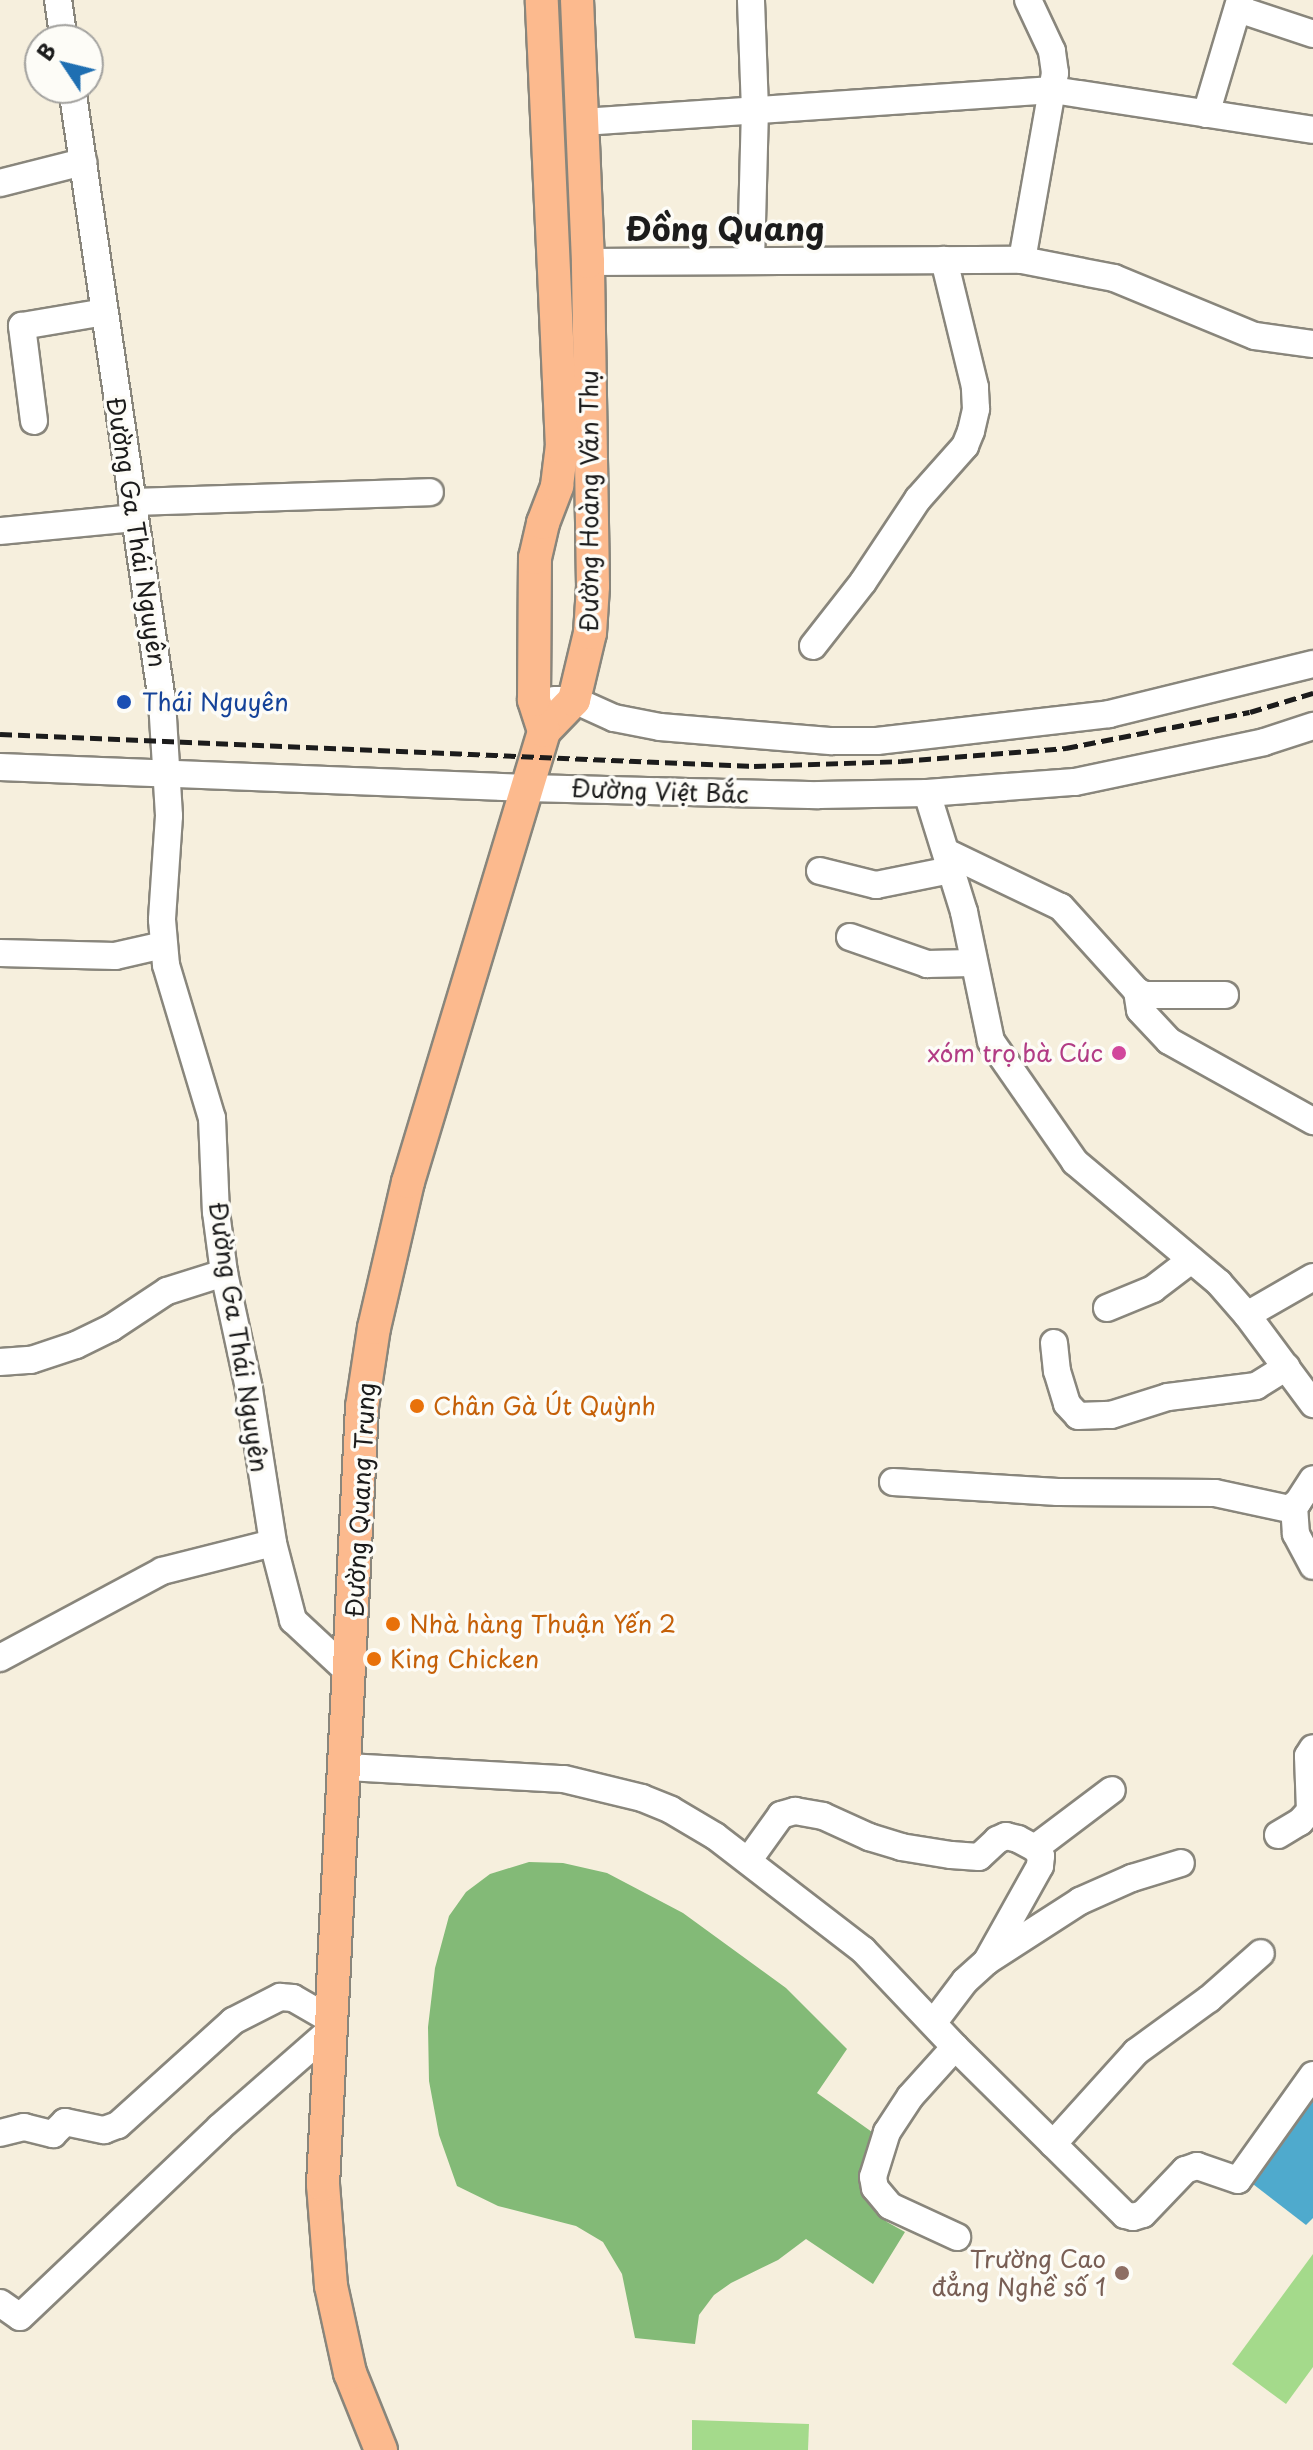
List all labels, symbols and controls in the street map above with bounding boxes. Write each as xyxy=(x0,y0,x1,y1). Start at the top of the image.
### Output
north arrow xyxy=(24,24,104,104)
text: B xyxy=(28,35,63,67)
district label: Đồng Quang xyxy=(625,209,825,247)
street label: Đường Hoàng Văn Thụ xyxy=(575,370,603,632)
street label: Đường Ga Thái Nguyên xyxy=(101,395,173,669)
place label: Thái Nguyên xyxy=(142,688,289,716)
marker: Thái Nguyên xyxy=(113,691,135,713)
street label: Đường Việt Bắc xyxy=(569,773,751,809)
place label: xóm trọ bà Cúc xyxy=(925,1039,1103,1067)
marker: xóm trọ bà Cúc xyxy=(1110,1044,1128,1062)
street label: Đường Ga Thái Nguyên xyxy=(203,1200,275,1474)
street label: Đường Quang Trung xyxy=(339,1381,381,1619)
place label: Chân Gà Út Quỳnh xyxy=(433,1392,657,1420)
marker: Chân Gà Út Quỳnh xyxy=(408,1397,426,1415)
place label: Nhà hàng Thuận Yến 2 xyxy=(409,1610,676,1638)
marker: Nhà hàng Thuận Yến 2 xyxy=(384,1615,402,1633)
place label: King Chicken xyxy=(390,1645,540,1673)
marker: King Chicken xyxy=(365,1650,383,1668)
place label: Trường Cao đẳng Nghề số 1 xyxy=(929,2245,1106,2301)
marker: Trường Cao đẳng Nghề số 1 xyxy=(1113,2264,1131,2282)

